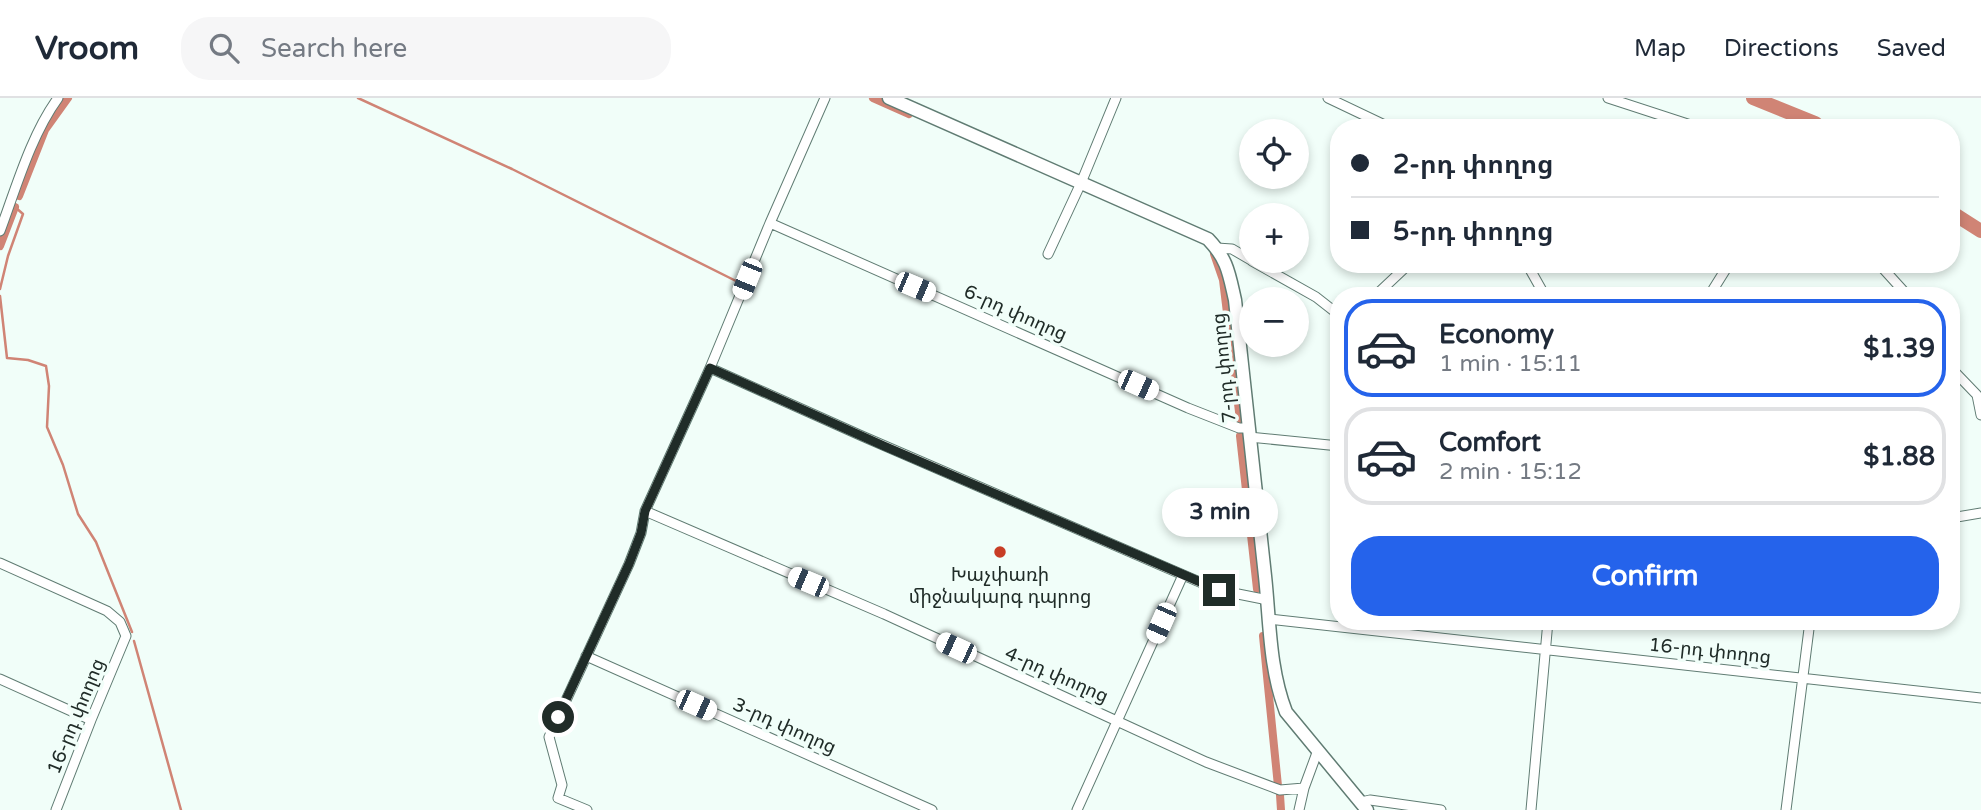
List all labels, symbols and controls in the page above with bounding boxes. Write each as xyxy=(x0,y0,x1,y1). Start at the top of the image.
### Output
search box xyxy=(181,17,671,80)
text: Vroom xyxy=(35,29,139,68)
icon: search xyxy=(205,29,243,67)
text: Search here xyxy=(261,33,407,64)
text: Map xyxy=(1634,34,1686,63)
text: Directions xyxy=(1724,34,1839,63)
text: Saved xyxy=(1877,34,1946,63)
map controls xyxy=(1239,119,1309,357)
button: locate xyxy=(1239,119,1309,189)
text: 2-րդ փողոց xyxy=(1393,149,1554,180)
button: + xyxy=(1239,203,1309,273)
text: 5-րդ փողոց xyxy=(1393,216,1554,247)
car xyxy=(730,256,765,302)
car xyxy=(892,269,939,305)
street label: 6-րդ փողոց xyxy=(961,280,1071,345)
button: − xyxy=(1239,287,1309,357)
street label: 7-րդ փողոց xyxy=(1207,312,1241,424)
icon: car xyxy=(1355,317,1418,380)
text: Economy xyxy=(1439,319,1554,350)
text: $1.39 xyxy=(1863,333,1935,364)
text: 1 min · 15:11 xyxy=(1439,350,1582,378)
car xyxy=(1115,367,1162,403)
icon: car xyxy=(1355,425,1418,488)
text: Comfort xyxy=(1439,427,1541,458)
text: $1.88 xyxy=(1863,441,1935,472)
text: 2 min · 15:12 xyxy=(1439,458,1582,486)
callout: 3 min xyxy=(1161,489,1277,538)
text: 3 min xyxy=(1189,498,1251,526)
button: Confirm xyxy=(1351,536,1939,616)
marker: Խաչփառի միջնակարգ դպրոց xyxy=(992,544,1008,560)
car xyxy=(785,564,832,600)
place label: Խաչփառի միջնակարգ դպրոց xyxy=(909,564,1091,608)
route end xyxy=(1203,574,1235,606)
car xyxy=(1143,600,1180,646)
car xyxy=(933,630,980,666)
street label: 16-րդ փողոց xyxy=(1648,634,1772,668)
street label: 4-րդ փողոց xyxy=(1001,642,1112,708)
street label: 16-րդ փողոց xyxy=(43,655,109,777)
car xyxy=(673,687,720,723)
street label: 3-րդ փողոց xyxy=(730,693,840,758)
route start xyxy=(542,701,574,733)

